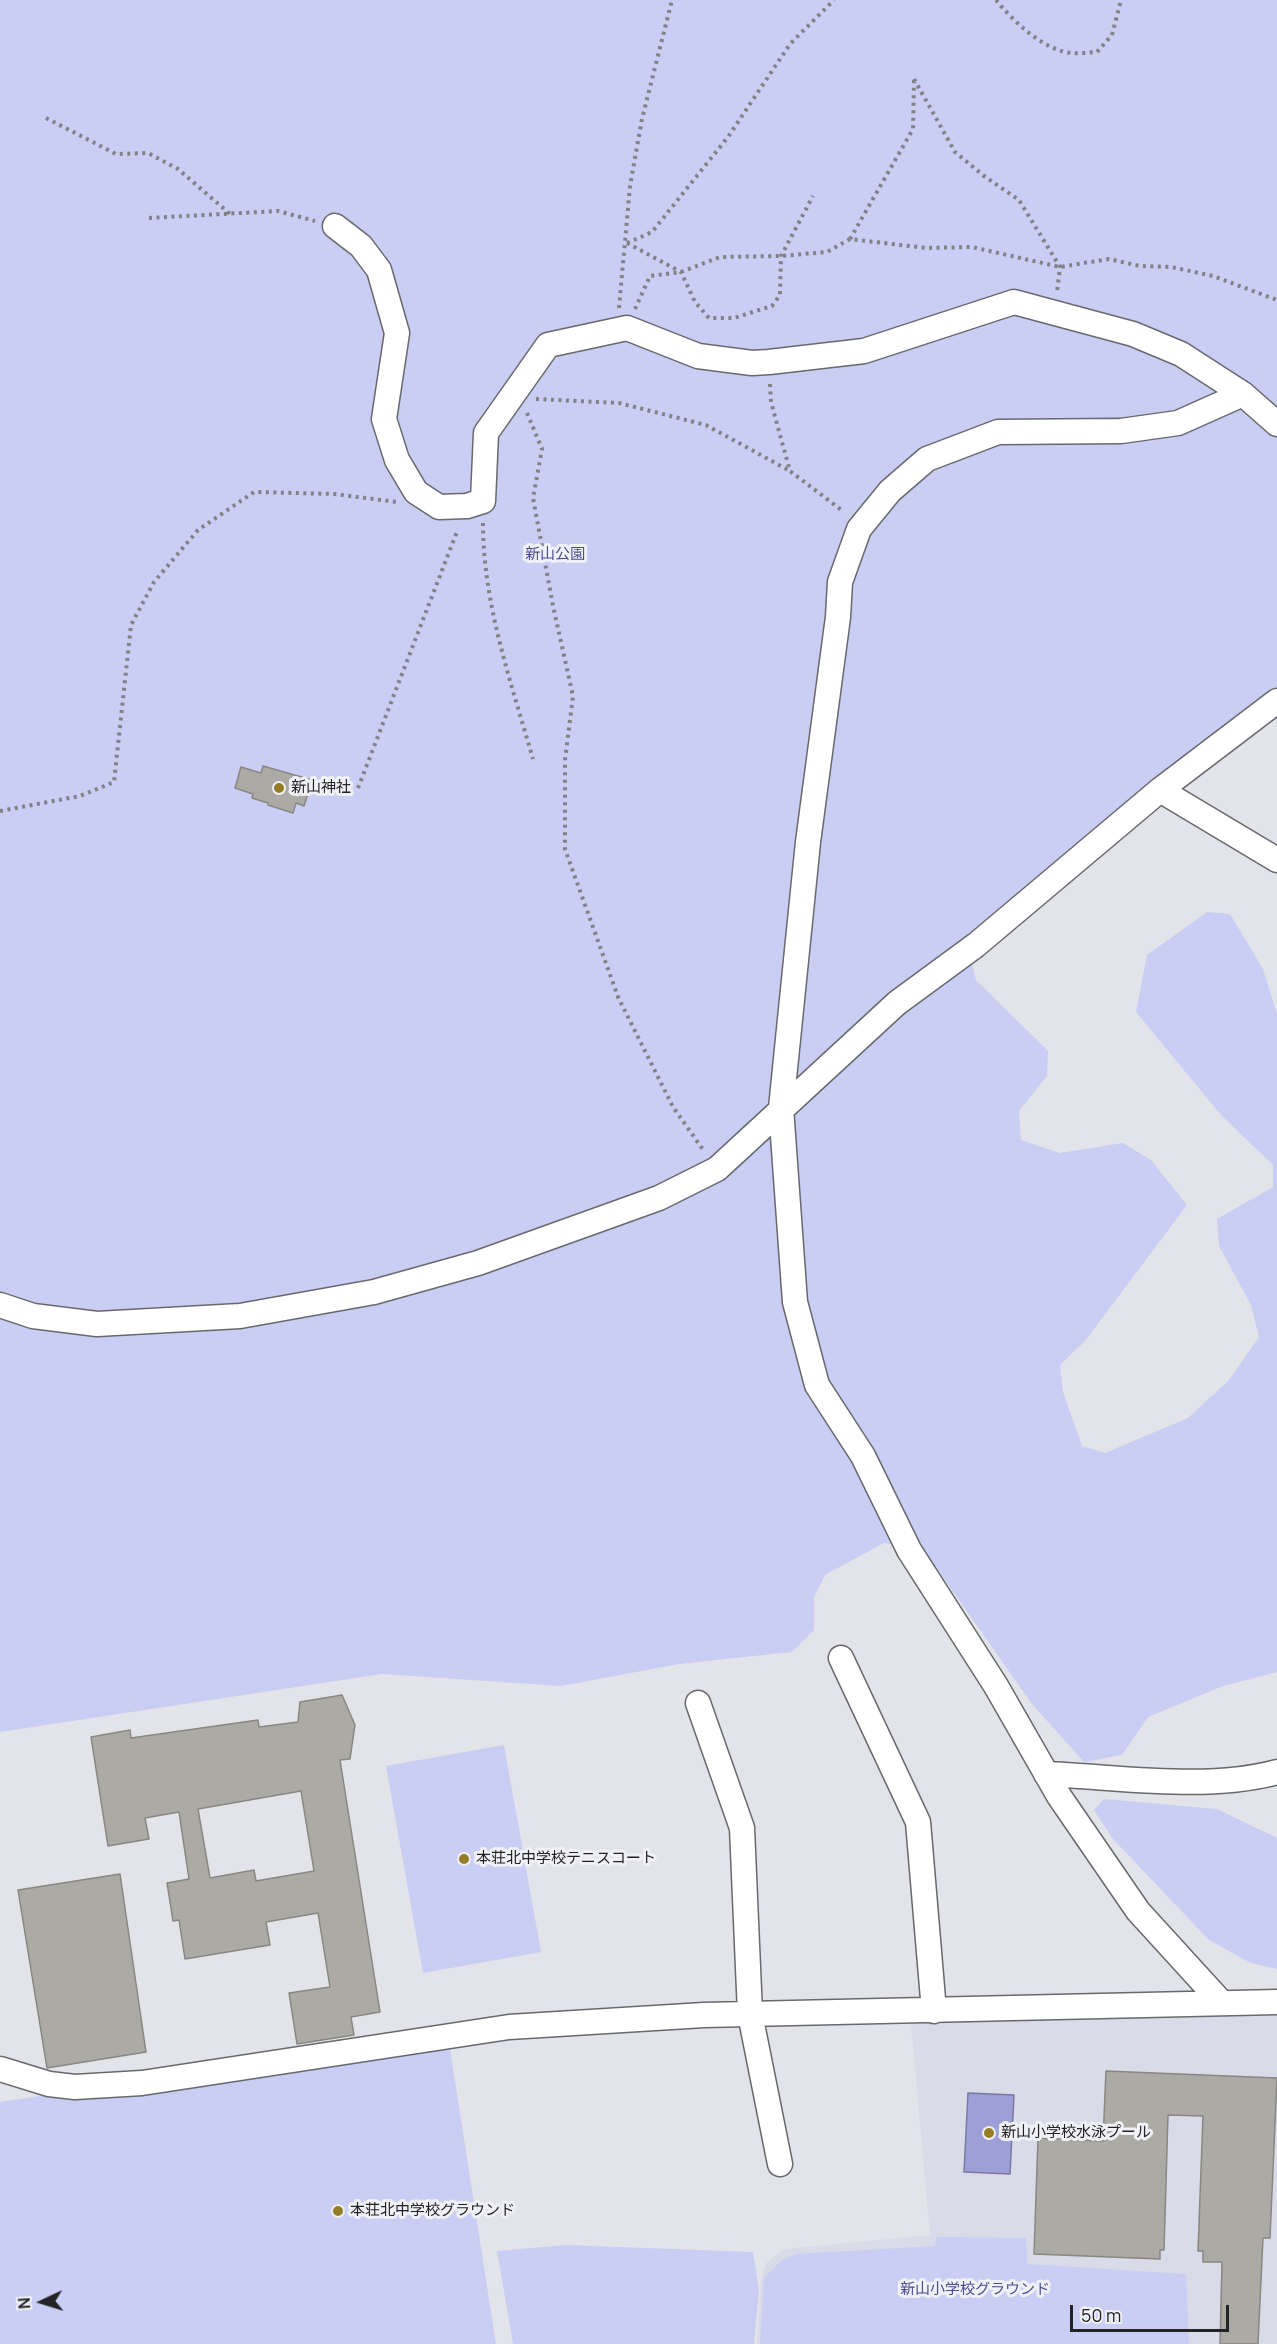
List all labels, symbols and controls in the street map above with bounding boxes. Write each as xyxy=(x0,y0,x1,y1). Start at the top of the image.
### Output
park label: 新山公園 xyxy=(525,546,585,564)
place label: 新山神社 xyxy=(291,779,351,797)
marker: 新山神社 xyxy=(272,781,286,795)
place label: 本荘北中学校テニスコート xyxy=(476,1850,656,1868)
marker: 本荘北中学校テニスコート xyxy=(457,1852,471,1866)
place label: 新山小学校水泳プール xyxy=(1001,2124,1151,2142)
marker: 新山小学校水泳プール xyxy=(982,2126,996,2140)
place label: 本荘北中学校グラウンド xyxy=(350,2202,515,2220)
marker: 本荘北中学校グラウンド xyxy=(331,2204,345,2218)
north arrow xyxy=(12,2272,72,2332)
park label: 新山小学校グラウンド xyxy=(900,2281,1050,2299)
scale bar xyxy=(1073,2293,1232,2331)
text: N xyxy=(13,2297,35,2310)
text: 50 m xyxy=(1081,2303,1121,2327)

